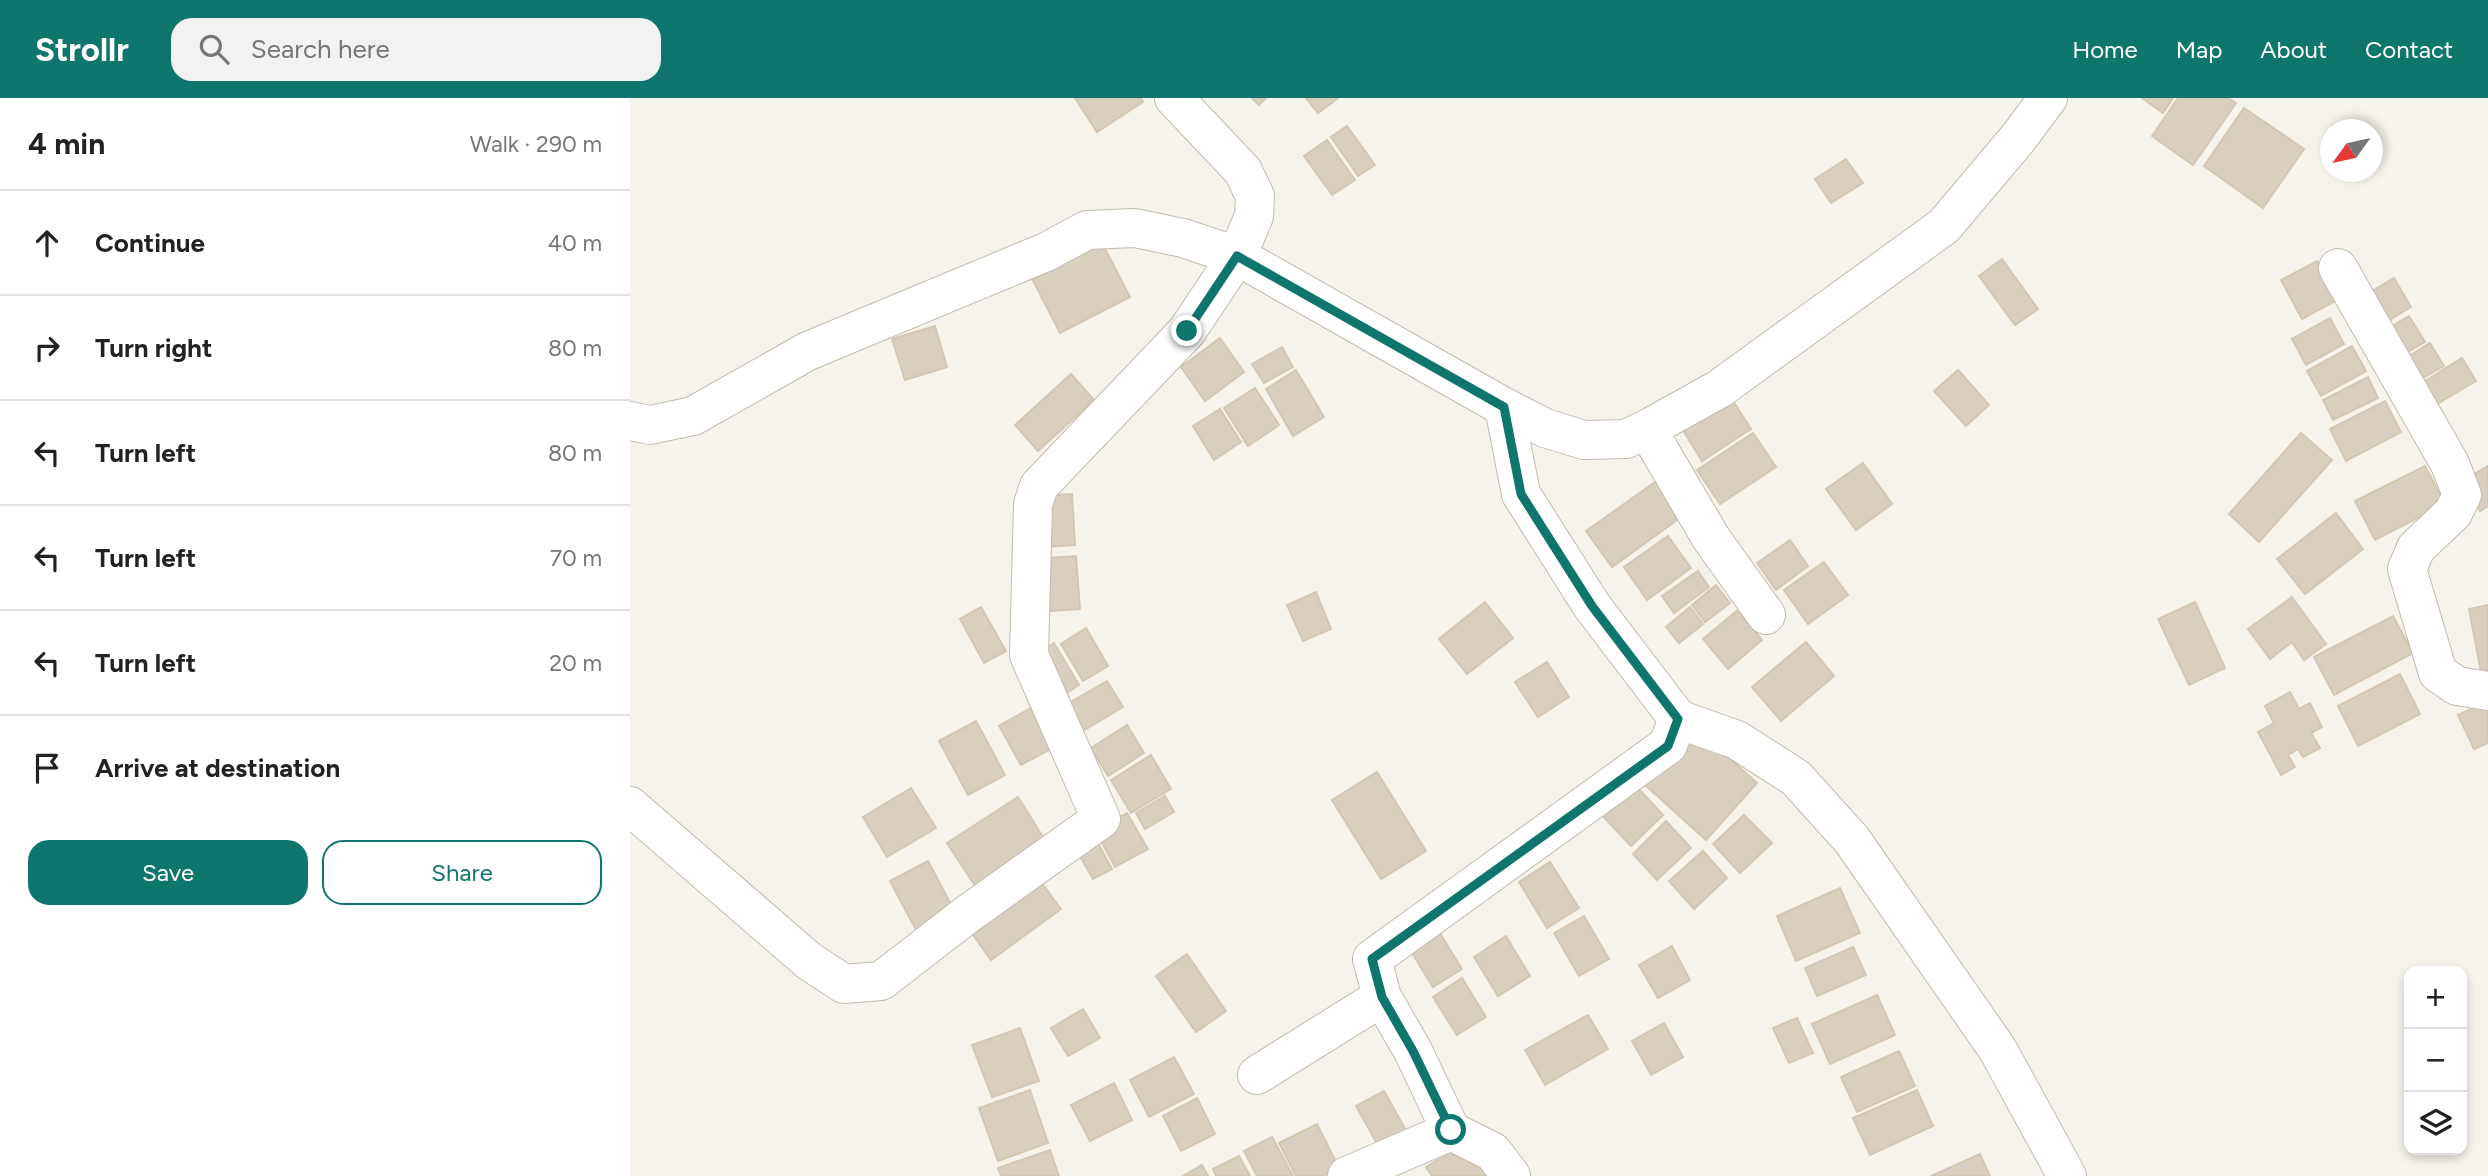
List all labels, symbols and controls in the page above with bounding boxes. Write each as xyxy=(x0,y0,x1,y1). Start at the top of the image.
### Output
search box xyxy=(171,18,661,81)
text: Strollr xyxy=(35,30,129,69)
icon: search xyxy=(195,30,233,68)
text: Search here xyxy=(251,33,390,65)
text: Home xyxy=(2072,35,2138,64)
text: Map xyxy=(2176,35,2222,64)
text: About xyxy=(2260,35,2327,64)
text: Contact xyxy=(2365,35,2453,64)
north arrow xyxy=(2320,119,2383,182)
text: 4 min xyxy=(28,125,105,162)
text: Walk · 290 m xyxy=(470,130,602,158)
icon: ahead xyxy=(28,224,66,262)
text: Continue xyxy=(95,227,205,259)
text: 40 m xyxy=(548,229,602,257)
route end xyxy=(1171,315,1202,346)
icon: right xyxy=(28,329,66,367)
text: Turn right xyxy=(95,332,212,364)
text: 80 m xyxy=(548,334,602,362)
icon: left xyxy=(28,434,66,472)
text: Turn left xyxy=(95,437,196,469)
text: 80 m xyxy=(548,439,602,467)
icon: left xyxy=(28,539,66,577)
text: Turn left xyxy=(95,542,196,574)
text: 70 m xyxy=(550,544,602,572)
icon: left xyxy=(28,644,66,682)
text: Turn left xyxy=(95,647,196,679)
text: 20 m xyxy=(549,649,602,677)
icon: arrive xyxy=(28,749,66,787)
text: Arrive at destination xyxy=(95,752,340,784)
button: Save xyxy=(28,840,308,905)
button: Share xyxy=(322,840,602,905)
map controls xyxy=(2404,966,2467,1155)
button: + xyxy=(2404,966,2467,1029)
button: − xyxy=(2404,1029,2467,1092)
button: layers xyxy=(2404,1092,2467,1155)
route start xyxy=(1435,1114,1466,1145)

